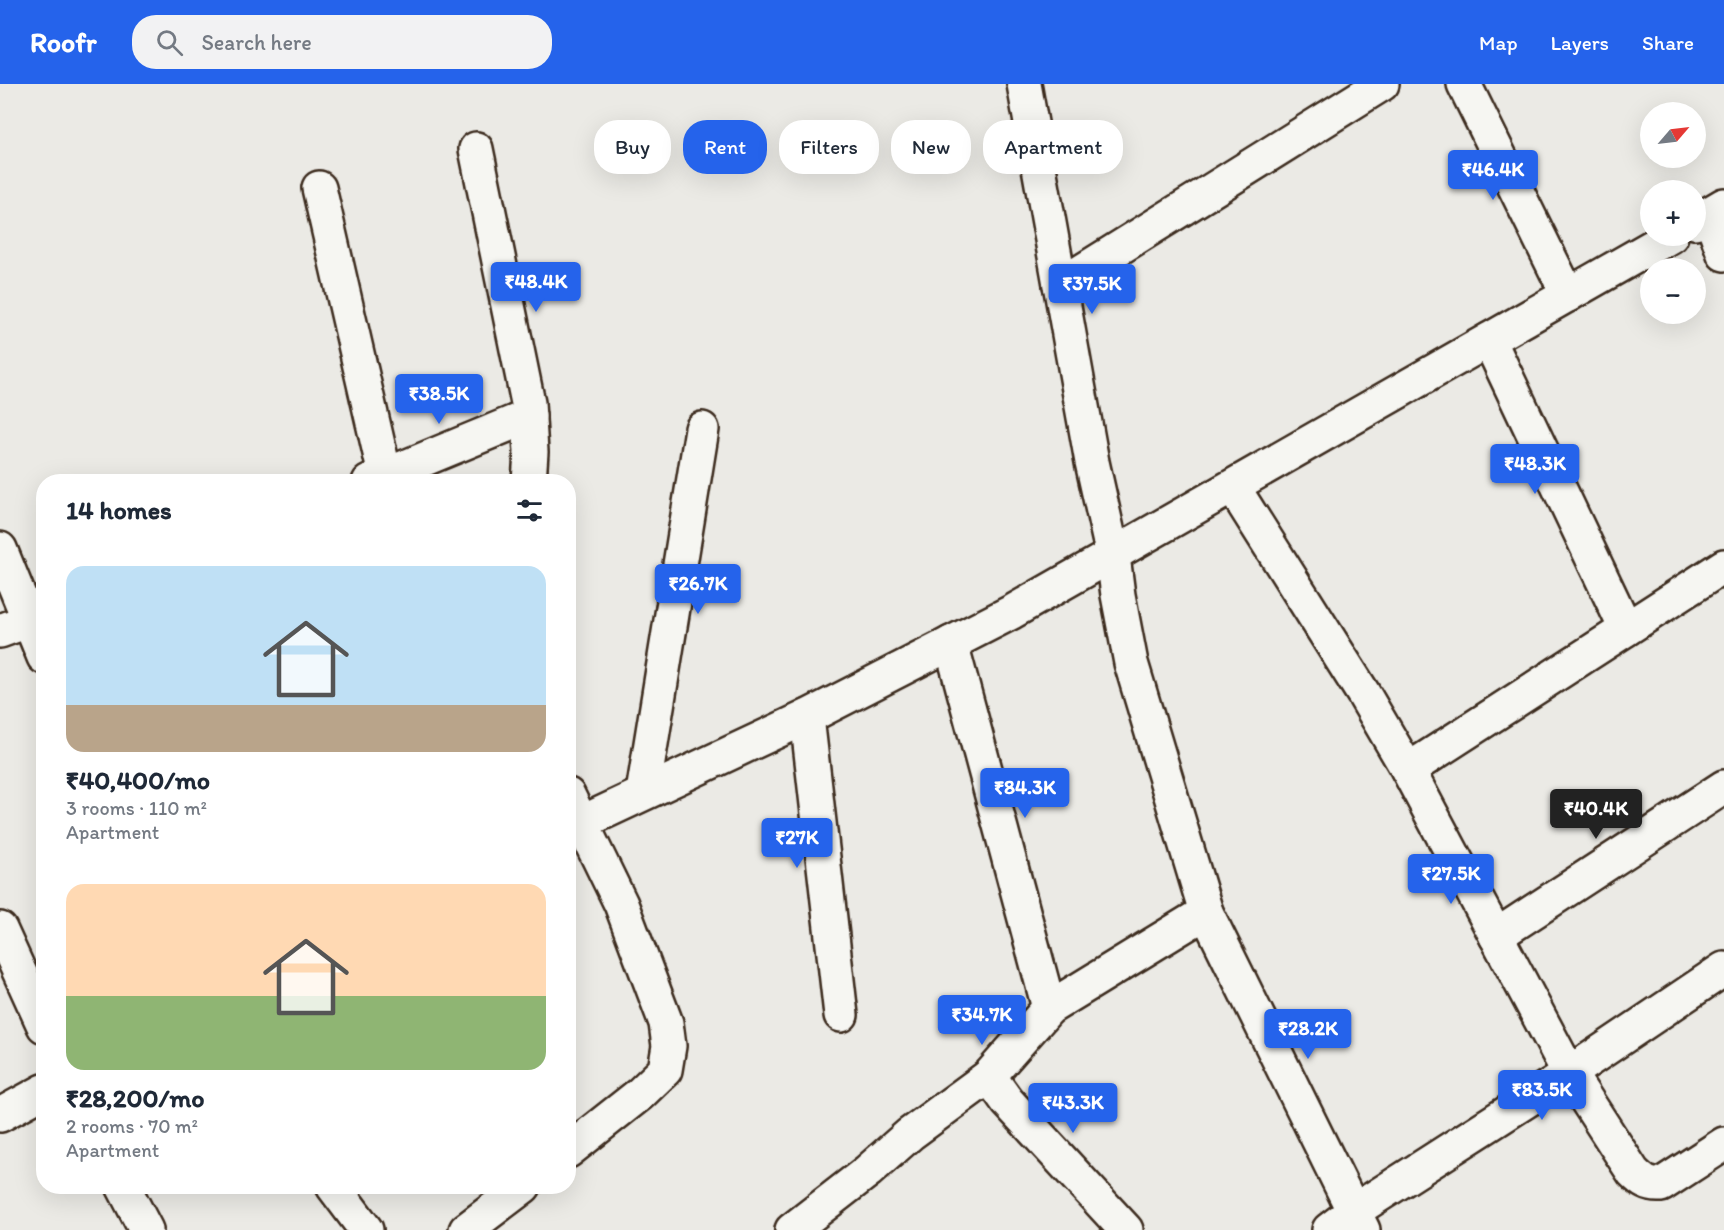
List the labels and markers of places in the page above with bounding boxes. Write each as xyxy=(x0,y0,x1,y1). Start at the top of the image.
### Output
pin: ₹46.4K xyxy=(1444,150,1542,201)
pin: ₹48.4K xyxy=(487,262,585,313)
pin: ₹37.5K xyxy=(1043,264,1141,315)
pin: ₹38.5K xyxy=(390,374,488,425)
pin: ₹48.3K xyxy=(1486,444,1584,495)
pin: ₹26.7K xyxy=(649,564,747,615)
pin: ₹84.3K xyxy=(976,768,1074,819)
pin: ₹40.4K xyxy=(1547,789,1645,840)
pin: ₹27K xyxy=(761,818,833,869)
pin: ₹27.5K xyxy=(1402,854,1500,905)
pin: ₹34.7K xyxy=(933,995,1031,1046)
pin: ₹28.2K xyxy=(1259,1009,1357,1060)
pin: ₹83.5K xyxy=(1493,1070,1591,1121)
pin: ₹43.3K xyxy=(1024,1083,1122,1134)

